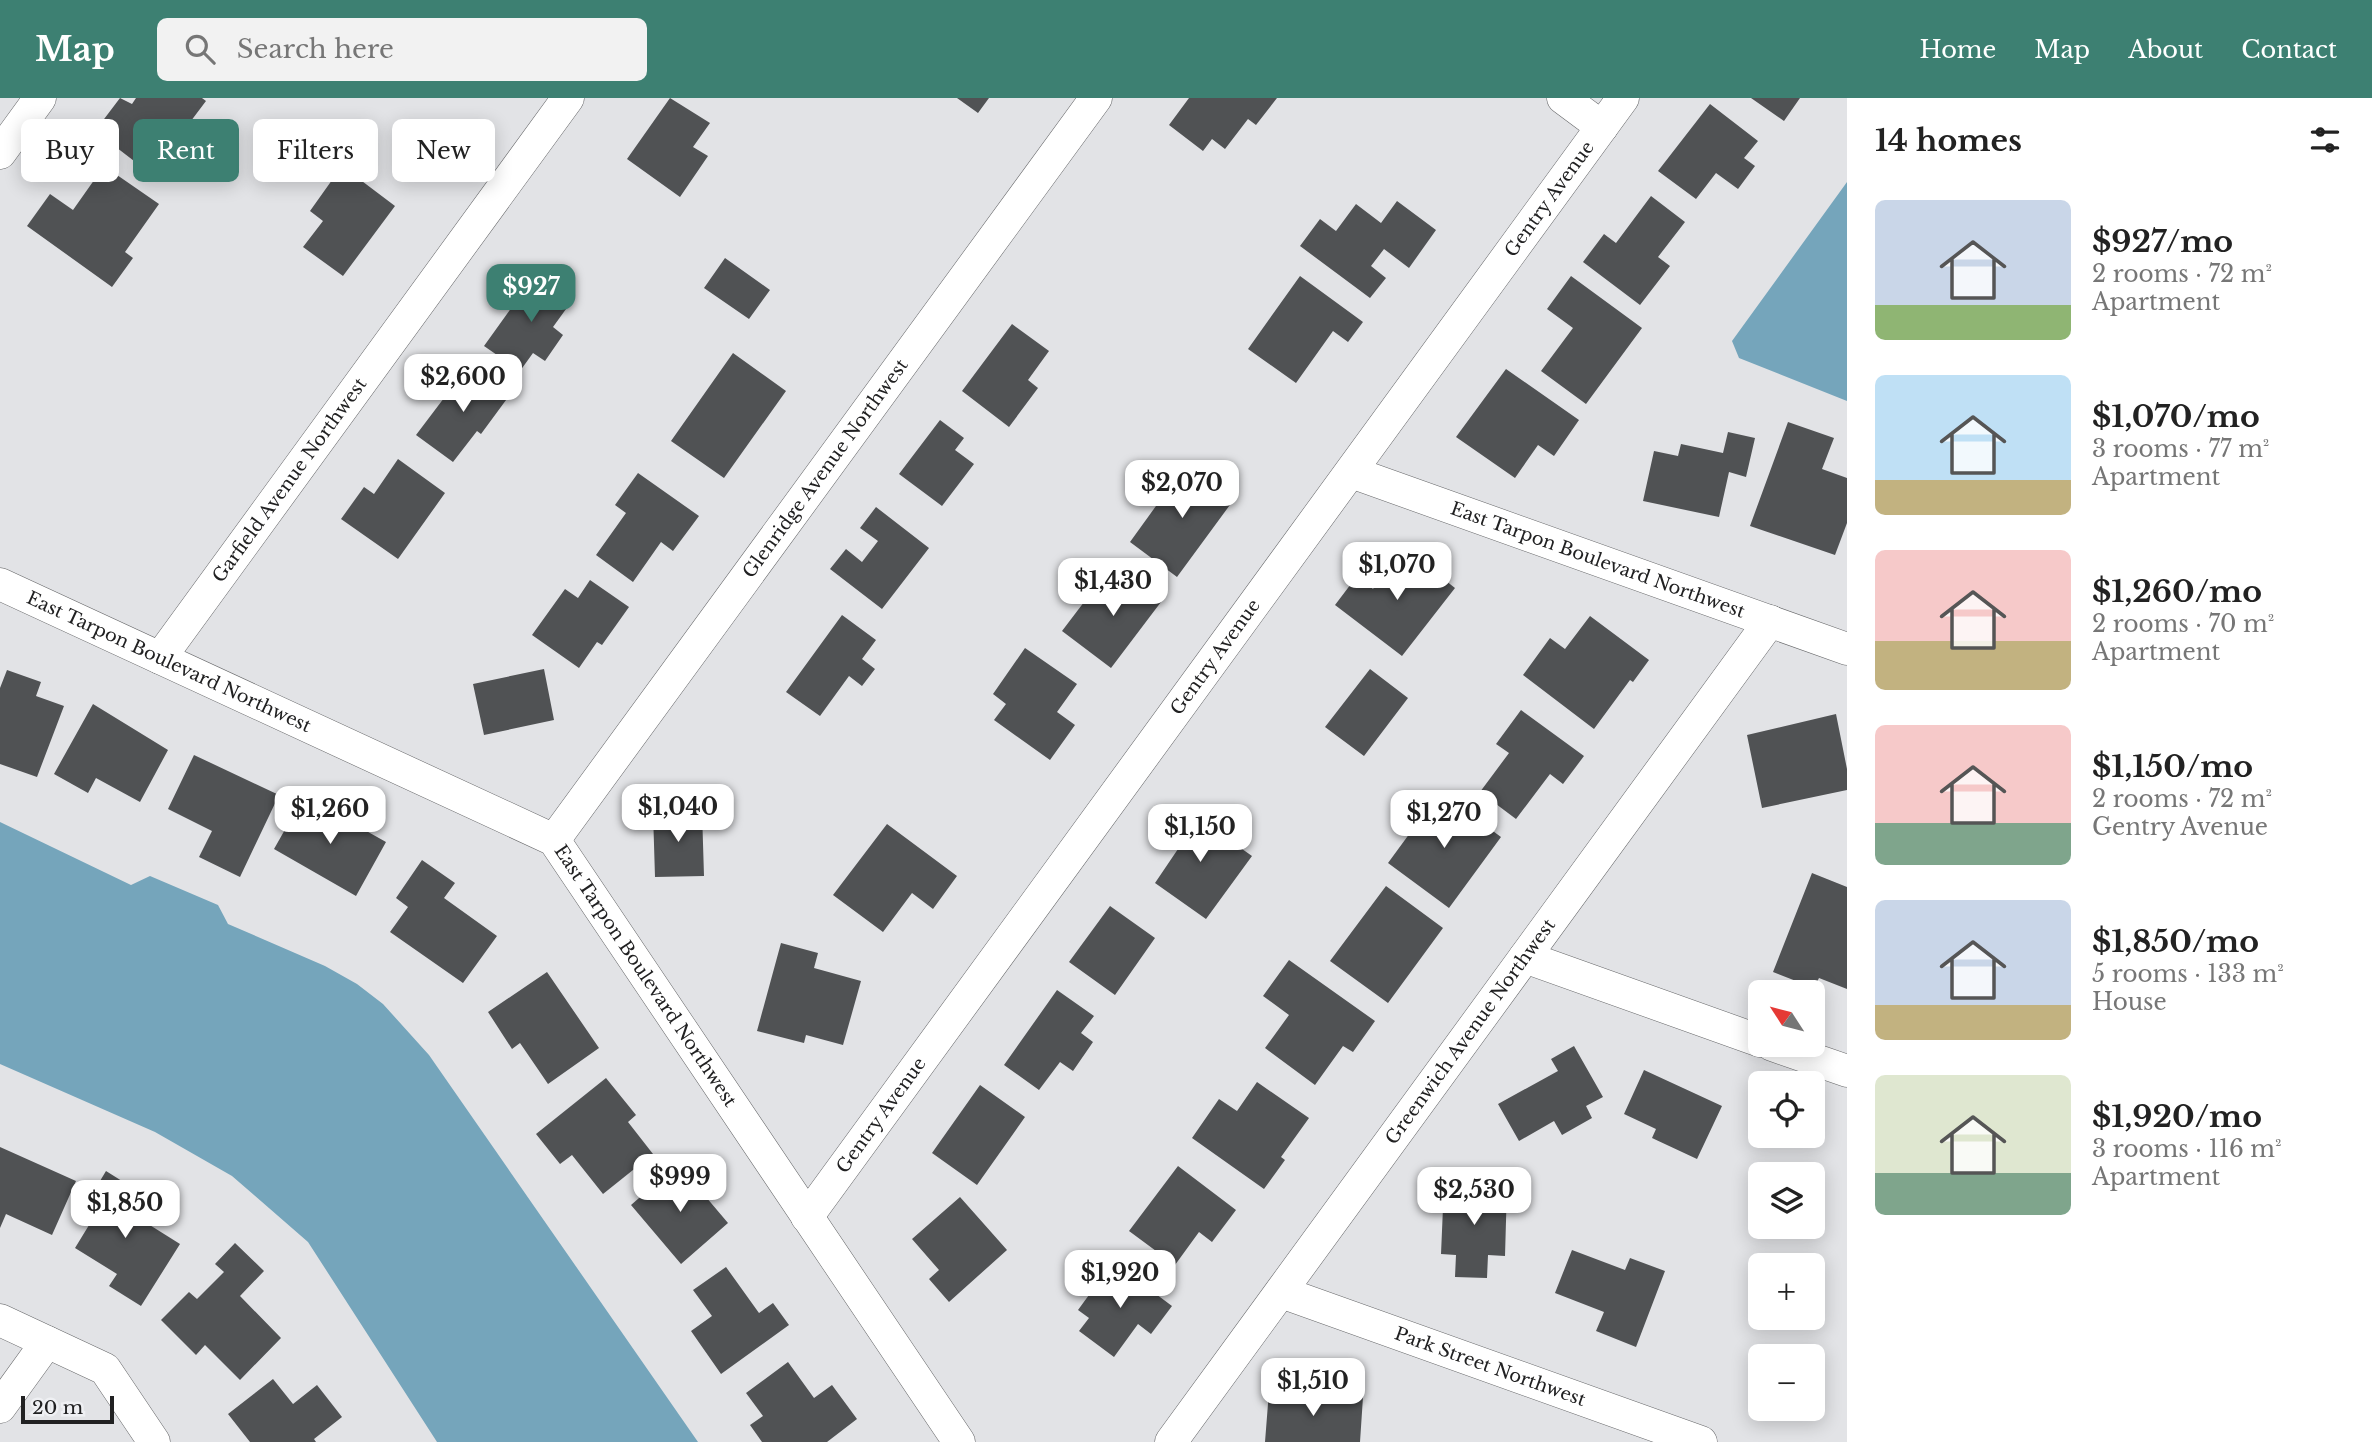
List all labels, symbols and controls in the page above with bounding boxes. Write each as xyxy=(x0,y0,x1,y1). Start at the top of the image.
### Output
search box xyxy=(157,18,647,81)
text: Map xyxy=(35,29,115,70)
icon: search xyxy=(181,30,219,68)
text: Search here xyxy=(237,33,394,65)
text: Home xyxy=(1920,35,1996,64)
text: Map xyxy=(2034,35,2090,64)
text: About xyxy=(2128,35,2203,64)
text: Contact xyxy=(2241,35,2337,64)
chip: Buy xyxy=(21,119,119,182)
chip: Rent xyxy=(133,119,239,182)
chip: Filters xyxy=(253,119,378,182)
chip: New xyxy=(392,119,495,182)
icon: filters xyxy=(2306,121,2344,159)
text: 14 homes xyxy=(1875,122,2022,159)
street label: Gentry Avenue xyxy=(1500,137,1599,261)
text: $927/mo xyxy=(2092,223,2233,260)
icon: home xyxy=(1931,228,2015,312)
text: 2 rooms · 72 m² xyxy=(2092,260,2272,288)
pin: $927 xyxy=(490,264,572,324)
text: $927 xyxy=(502,273,560,301)
text: Apartment xyxy=(2092,288,2220,316)
pin: $2,600 xyxy=(406,354,520,414)
street label: Glenridge Avenue Northwest xyxy=(738,355,913,582)
text: $2,600 xyxy=(420,363,506,391)
street label: Garfield Avenue Northwest xyxy=(208,373,372,587)
text: $1,070/mo xyxy=(2092,398,2260,435)
icon: home xyxy=(1931,403,2015,487)
text: 3 rooms · 77 m² xyxy=(2092,435,2269,463)
pin: $2,070 xyxy=(1125,460,1239,520)
text: Apartment xyxy=(2092,463,2220,491)
text: $2,070 xyxy=(1141,469,1223,497)
street label: East Tarpon Boulevard Northwest xyxy=(1448,497,1748,623)
pin: $1,070 xyxy=(1340,542,1454,602)
text: $1,070 xyxy=(1358,551,1436,579)
pin: $1,430 xyxy=(1056,559,1170,618)
text: $1,430 xyxy=(1074,567,1152,595)
text: $1,260/mo xyxy=(2092,573,2262,610)
icon: home xyxy=(1931,578,2015,662)
street label: East Tarpon Boulevard Northwest xyxy=(23,587,315,737)
street label: Gentry Avenue xyxy=(1166,595,1265,719)
text: 2 rooms · 70 m² xyxy=(2092,610,2274,638)
text: Apartment xyxy=(2092,638,2220,666)
text: $1,150/mo xyxy=(2092,748,2253,785)
icon: home xyxy=(1931,753,2015,837)
pin: $1,040 xyxy=(621,784,735,844)
text: 2 rooms · 72 m² xyxy=(2092,785,2272,813)
pin: $1,260 xyxy=(273,786,387,846)
pin: $1,270 xyxy=(1387,790,1501,850)
text: $1,040 xyxy=(638,793,718,821)
text: $1,260 xyxy=(291,795,369,823)
text: $1,270 xyxy=(1406,799,1482,827)
pin: $1,150 xyxy=(1143,804,1257,864)
text: $1,150 xyxy=(1164,813,1236,841)
text: Gentry Avenue xyxy=(2092,813,2268,841)
street label: East Tarpon Boulevard Northwest xyxy=(550,841,741,1111)
street label: Greenwich Avenue Northwest xyxy=(1381,914,1560,1149)
text: $1,850/mo xyxy=(2092,923,2259,960)
icon: home xyxy=(1931,928,2015,1012)
text: 5 rooms · 133 m² xyxy=(2092,960,2284,988)
north arrow xyxy=(1748,980,1825,1057)
map controls xyxy=(1748,980,1825,1421)
text: House xyxy=(2092,988,2167,1016)
street label: Gentry Avenue xyxy=(832,1053,931,1177)
button: locate xyxy=(1748,1071,1825,1148)
text: $1,920/mo xyxy=(2092,1098,2262,1135)
icon: home xyxy=(1931,1103,2015,1187)
text: 3 rooms · 116 m² xyxy=(2092,1135,2282,1163)
pin: $999 xyxy=(639,1154,721,1214)
button: layers xyxy=(1748,1162,1825,1239)
text: $999 xyxy=(649,1163,711,1191)
text: Apartment xyxy=(2092,1163,2220,1191)
pin: $2,530 xyxy=(1417,1168,1531,1227)
text: $2,530 xyxy=(1433,1176,1515,1204)
pin: $1,850 xyxy=(68,1180,182,1240)
text: $1,850 xyxy=(87,1189,163,1217)
pin: $1,920 xyxy=(1063,1250,1177,1310)
button: + xyxy=(1748,1253,1825,1330)
text: $1,920 xyxy=(1081,1259,1159,1287)
street label: Park Street Northwest xyxy=(1392,1322,1589,1411)
button: − xyxy=(1748,1344,1825,1421)
pin: $1,510 xyxy=(1256,1358,1370,1418)
text: $1,510 xyxy=(1277,1367,1349,1395)
scale bar xyxy=(21,1393,114,1425)
text: 20 m xyxy=(32,1396,83,1419)

